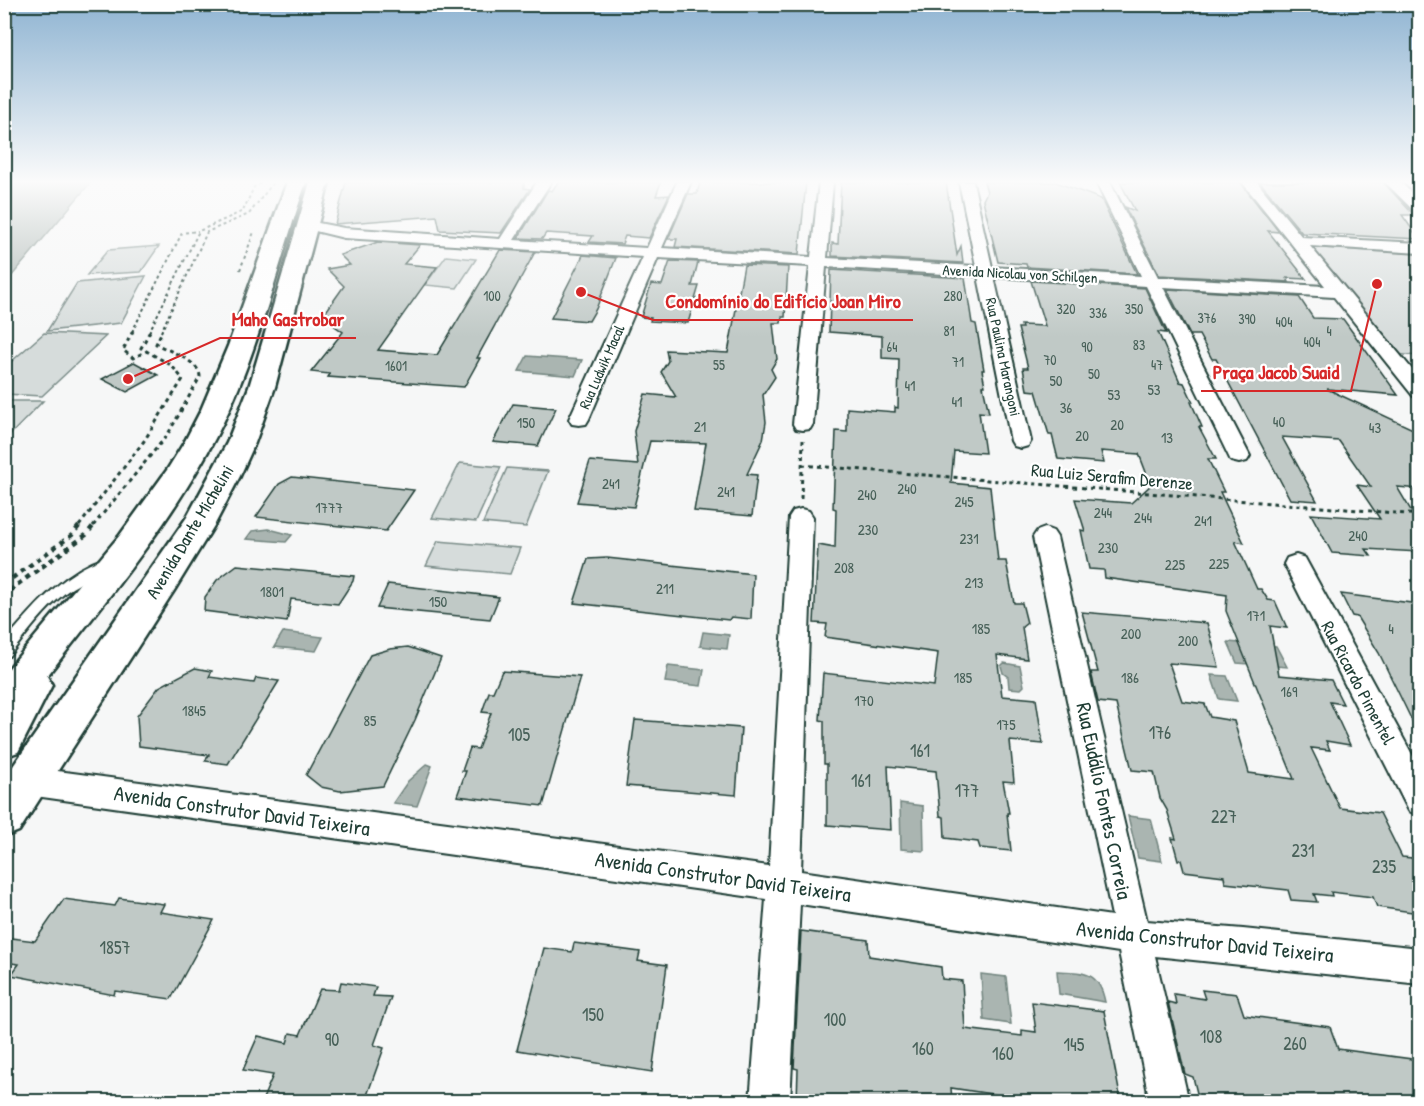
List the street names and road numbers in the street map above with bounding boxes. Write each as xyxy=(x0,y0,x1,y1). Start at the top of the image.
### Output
street label: Avenida Nicolau von Schilgen xyxy=(942,259,1098,288)
street label: Rua Paulina Marangoni xyxy=(981,296,1026,418)
street label: Rua Ludwik Macal xyxy=(574,321,629,412)
street label: Rua Luiz Serafim Derenze xyxy=(1030,457,1194,496)
street label: Avenida Dante Michelini xyxy=(140,460,239,603)
street label: Rua Ricardo Pimentel xyxy=(1315,617,1402,749)
street label: Rua Eudálio Fontes Correia xyxy=(1069,700,1140,902)
street label: Avenida Construtor David Teixeira xyxy=(112,778,372,843)
street label: Avenida Construtor David Teixeira xyxy=(593,844,853,909)
street label: Avenida Construtor David Teixeira xyxy=(1075,914,1335,969)

